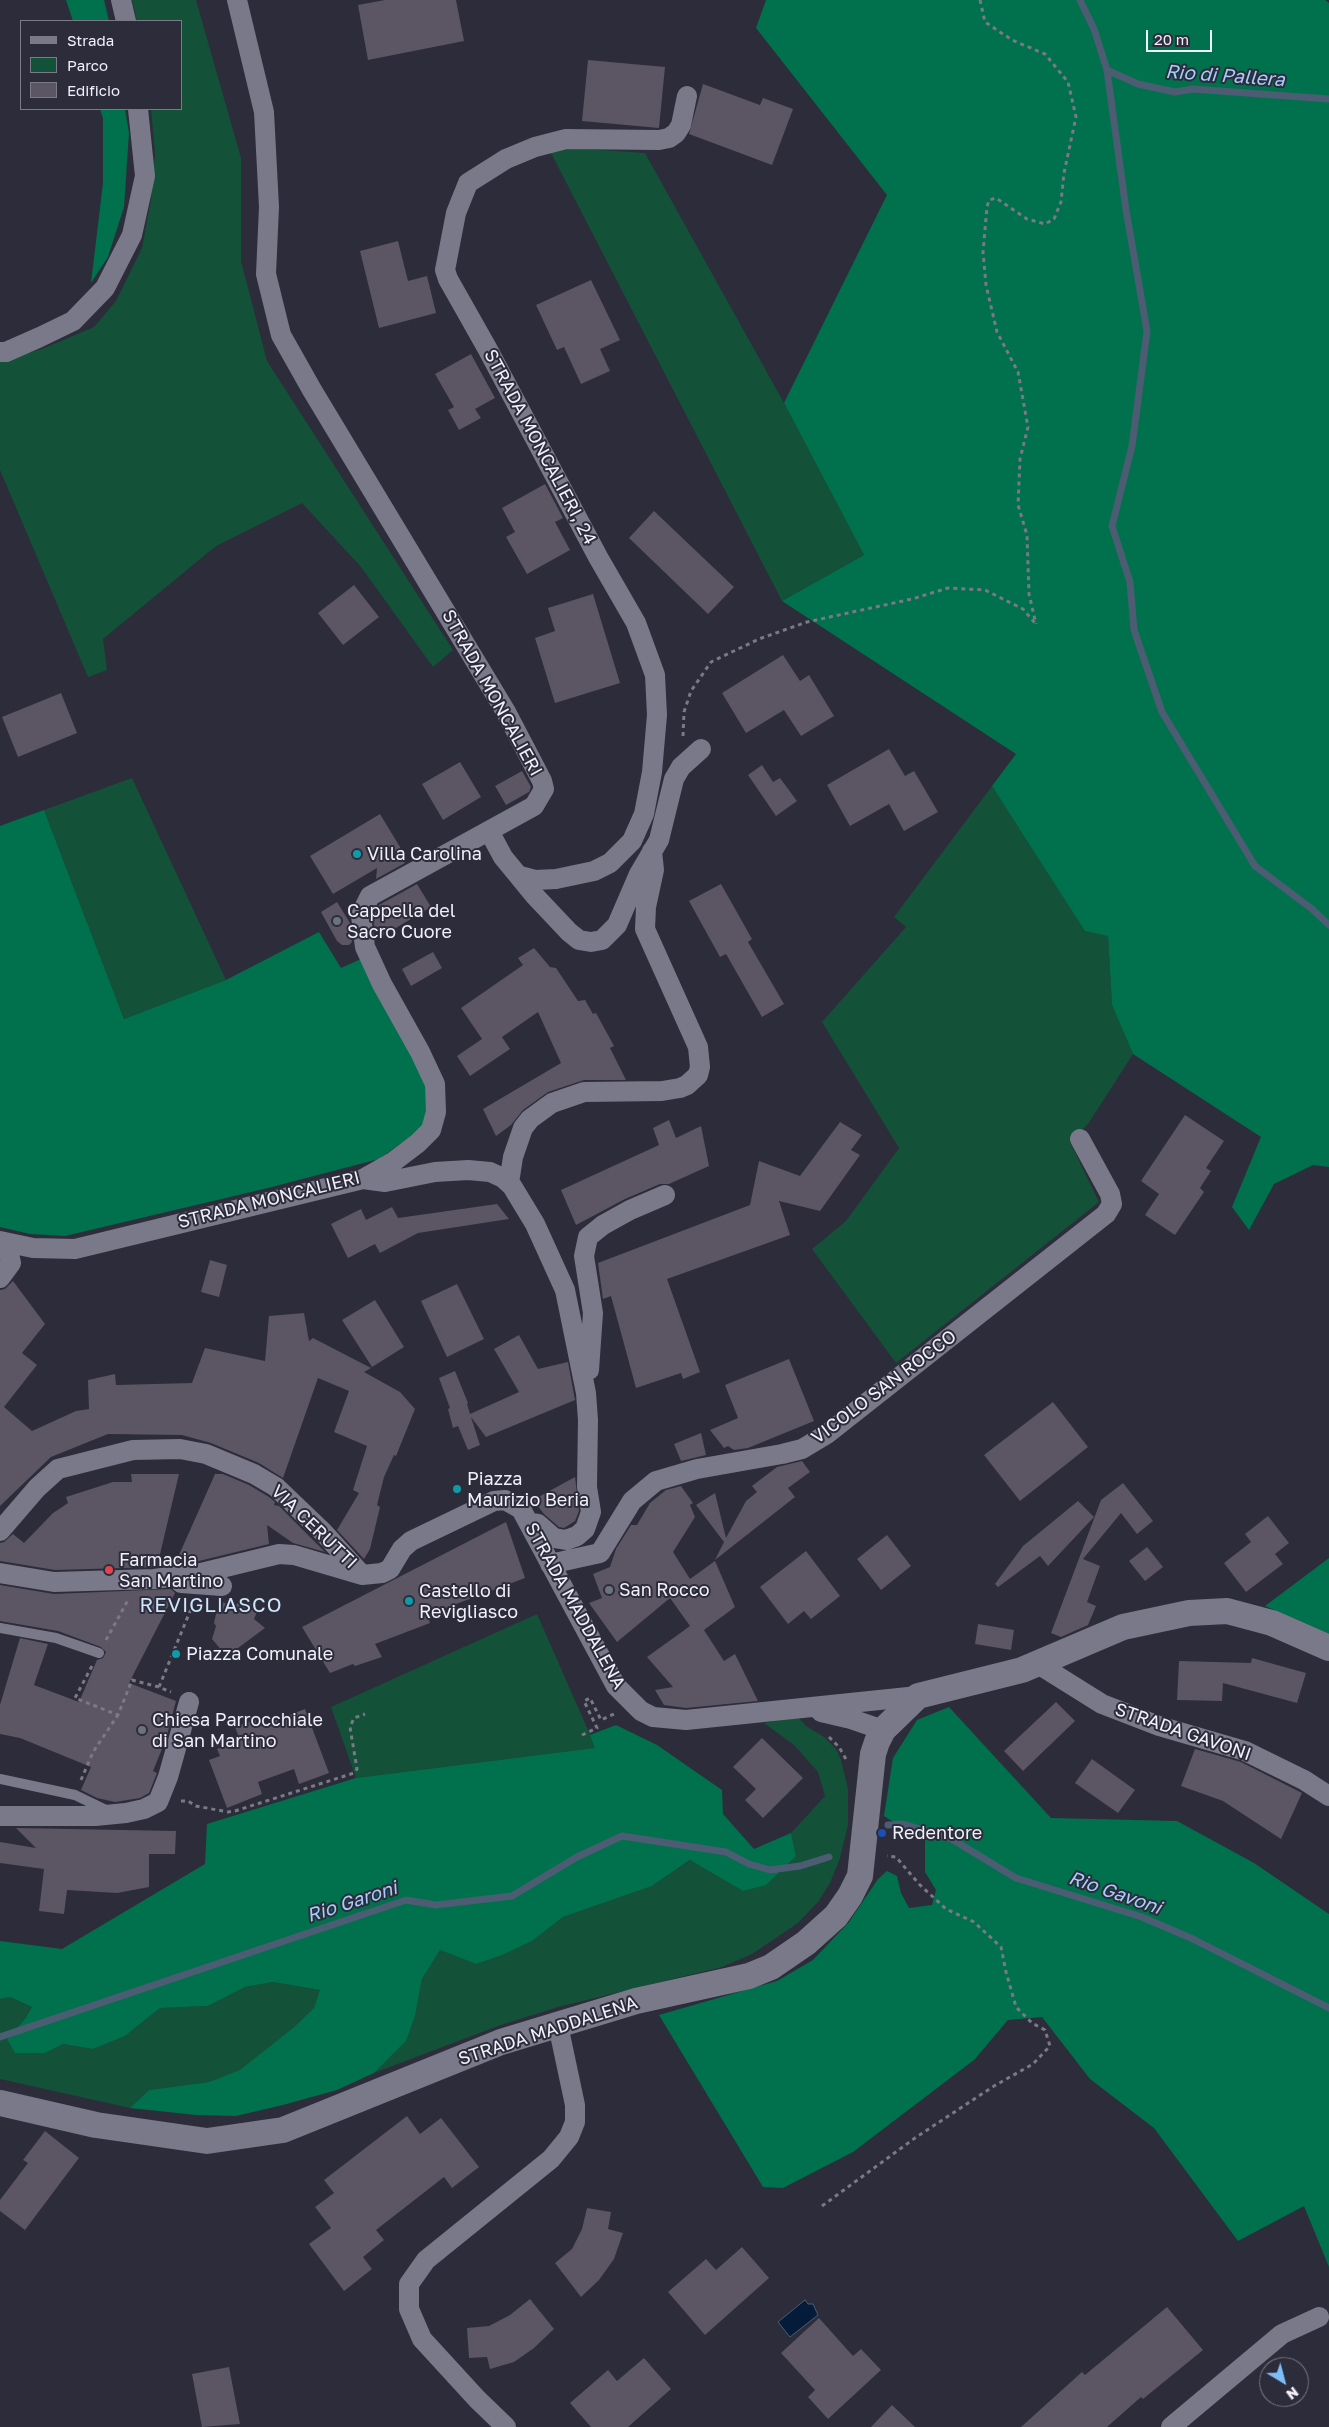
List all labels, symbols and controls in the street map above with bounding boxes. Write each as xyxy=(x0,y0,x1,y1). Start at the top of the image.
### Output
legend xyxy=(20,20,182,110)
scale bar xyxy=(1149,20,1215,52)
text: 20 m xyxy=(1154,30,1189,48)
text: Strada xyxy=(67,31,114,49)
text: Parco xyxy=(67,56,108,74)
water label: Rio di Pallera xyxy=(1165,60,1285,92)
text: Edificio xyxy=(67,81,120,99)
street label: STRADA MONCALIERI, 24 xyxy=(479,346,601,548)
street label: STRADA MONCALIERI xyxy=(437,606,547,780)
place label: Villa Carolina xyxy=(367,843,482,865)
marker: Villa Carolina xyxy=(351,848,363,860)
place label: Cappella del Sacro Cuore xyxy=(347,900,455,942)
marker: Cappella del Sacro Cuore xyxy=(331,915,343,927)
street label: STRADA MONCALIERI xyxy=(176,1167,362,1233)
street label: VICOLO SAN ROCCO xyxy=(807,1326,961,1448)
place label: Piazza Maurizio Beria xyxy=(467,1468,589,1510)
street label: VIA CERUTTI xyxy=(266,1481,362,1573)
marker: Piazza Maurizio Beria xyxy=(451,1483,463,1495)
street label: STRADA MADDALENA xyxy=(520,1519,630,1693)
place label: Farmacia San Martino xyxy=(119,1549,223,1592)
marker: Farmacia San Martino xyxy=(103,1564,115,1576)
place label: San Rocco xyxy=(619,1579,710,1601)
place label: Castello di Revigliasco xyxy=(419,1580,518,1622)
marker: San Rocco xyxy=(603,1584,615,1596)
district label: REVIGLIASCO xyxy=(138,1594,284,1618)
marker: Castello di Revigliasco xyxy=(403,1595,415,1607)
place label: Piazza Comunale xyxy=(186,1643,333,1665)
marker: Piazza Comunale xyxy=(170,1648,182,1660)
street label: STRADA GAVONI xyxy=(1112,1699,1254,1765)
place label: Chiesa Parrocchiale di San Martino xyxy=(152,1709,323,1752)
marker: Chiesa Parrocchiale di San Martino xyxy=(136,1724,148,1736)
place label: Redentore xyxy=(892,1822,982,1844)
marker: Redentore xyxy=(876,1827,888,1839)
water label: Rio Gavoni xyxy=(1066,1867,1164,1919)
water label: Rio Garoni xyxy=(304,1877,400,1927)
street label: STRADA MADDALENA xyxy=(456,1992,640,2070)
north arrow xyxy=(1259,2357,1309,2407)
text: N xyxy=(1283,2384,1302,2404)

